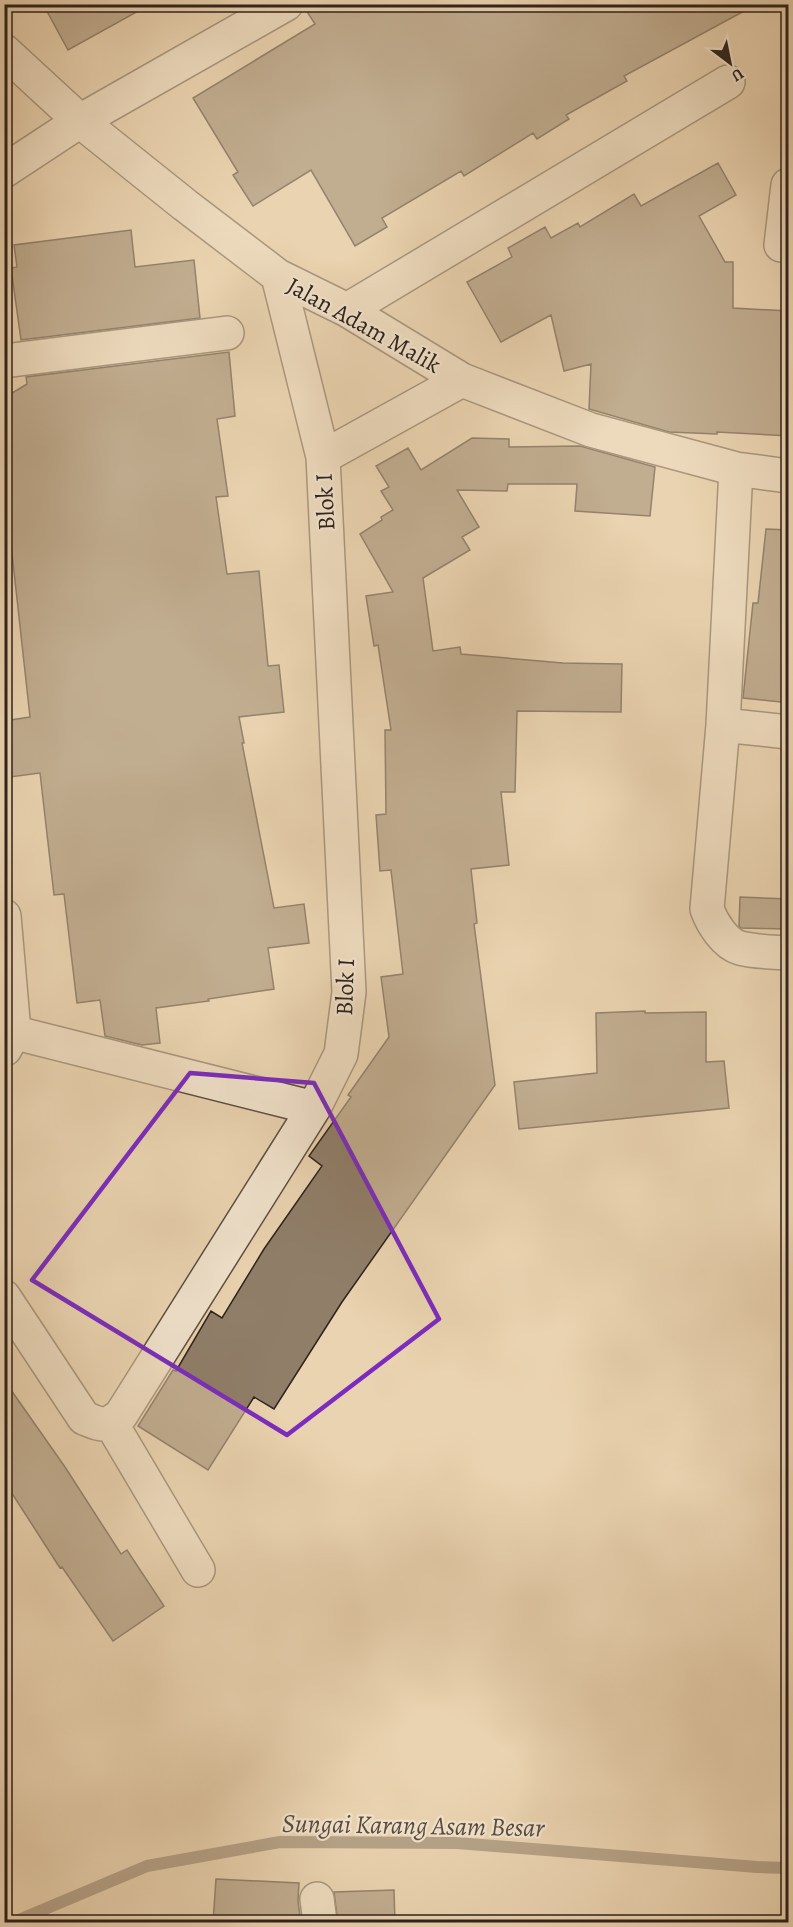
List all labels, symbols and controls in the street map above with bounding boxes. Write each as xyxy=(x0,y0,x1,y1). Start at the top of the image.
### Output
north arrow xyxy=(700,33,760,93)
text: U xyxy=(727,63,748,87)
street label: Jalan Adam Malik xyxy=(281,269,447,381)
street label: Blok I xyxy=(308,472,342,532)
street label: Blok I xyxy=(328,958,362,1016)
water label: Sungai Karang Asam Besar xyxy=(281,1806,545,1845)

